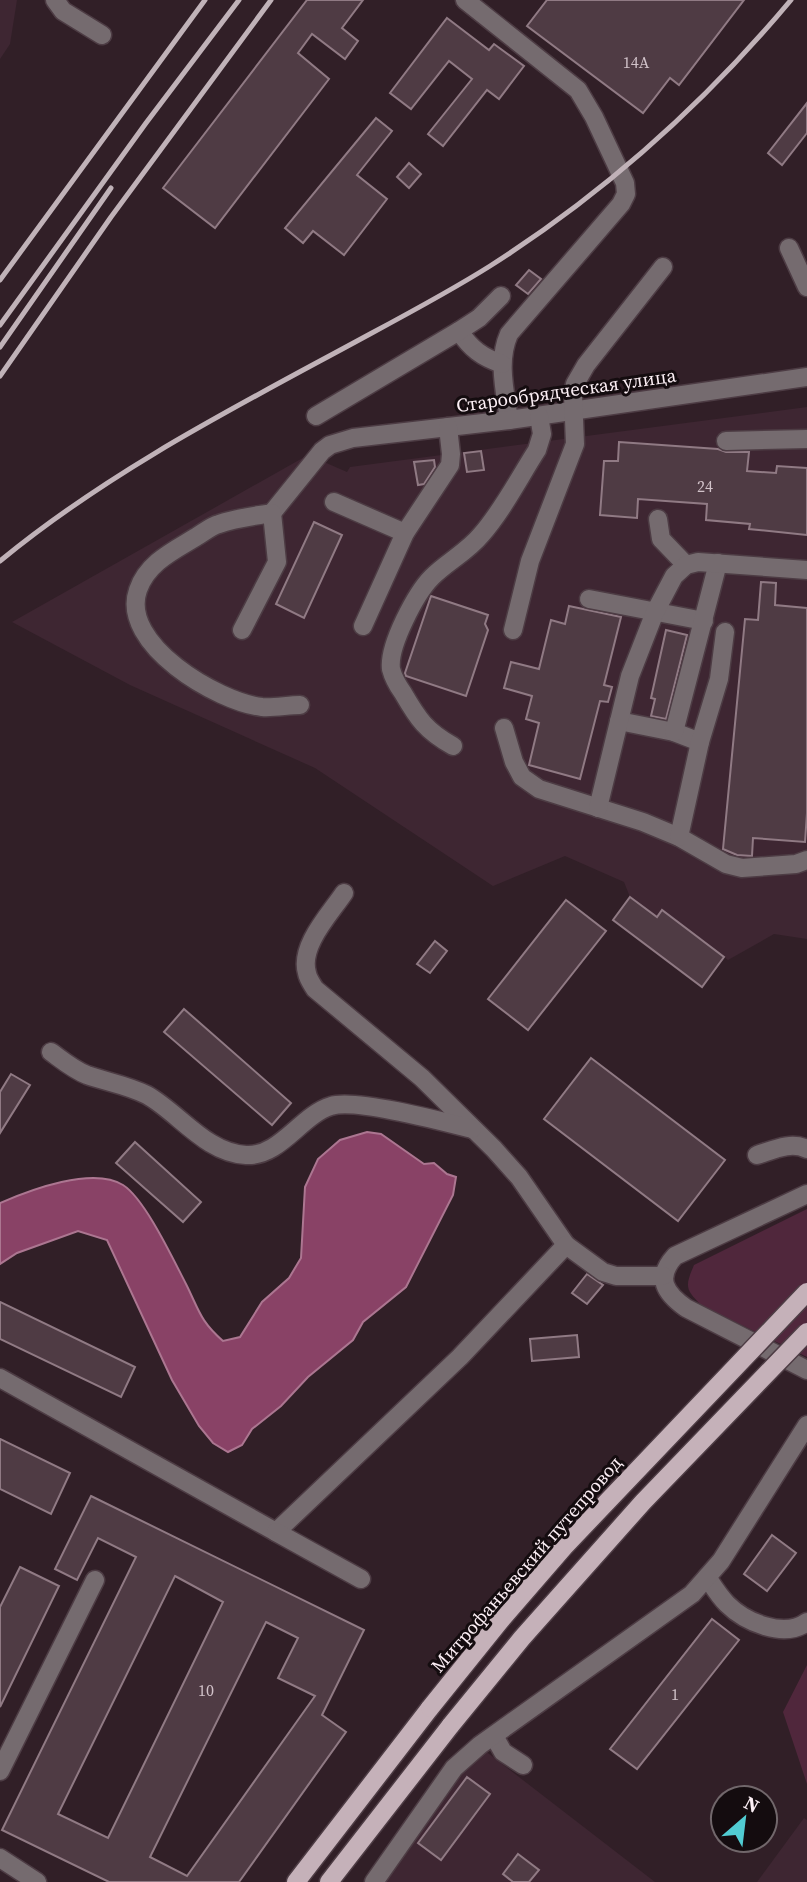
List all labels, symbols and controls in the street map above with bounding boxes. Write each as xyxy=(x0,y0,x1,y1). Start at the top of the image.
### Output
house number: 14А xyxy=(623,51,650,73)
street label: Старообрядческая улица xyxy=(454,362,678,418)
house number: 24 xyxy=(697,475,713,497)
street label: Митрофаньевский путепровод xyxy=(425,1450,627,1678)
house number: 10 xyxy=(198,1679,214,1701)
house number: 1 xyxy=(671,1683,679,1705)
north arrow xyxy=(709,1784,779,1854)
text: N xyxy=(740,1789,764,1819)

